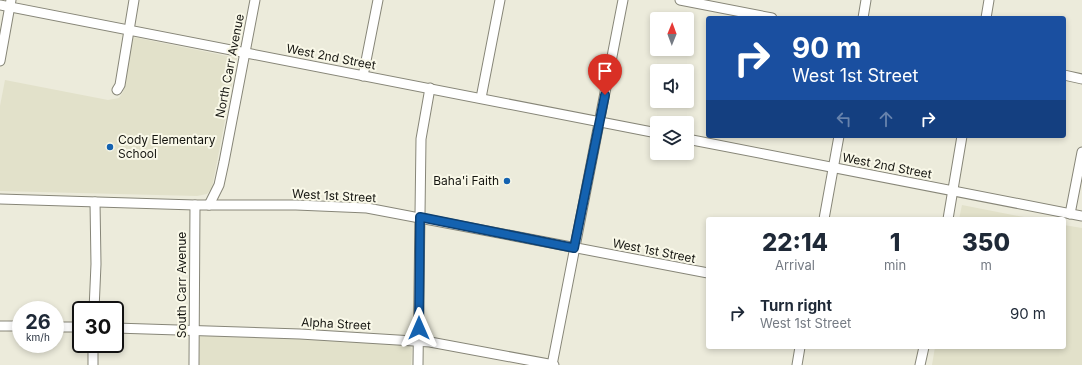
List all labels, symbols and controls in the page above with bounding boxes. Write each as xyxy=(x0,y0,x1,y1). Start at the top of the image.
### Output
north arrow xyxy=(650,12,694,56)
map controls xyxy=(650,12,694,160)
street label: North Carr Avenue xyxy=(212,13,247,119)
text: 90 m xyxy=(792,31,861,65)
icon: right xyxy=(726,32,778,84)
street label: West 2nd Street xyxy=(285,40,377,73)
pin xyxy=(588,54,622,95)
icon: arrive xyxy=(594,60,616,82)
button: sound xyxy=(650,64,694,108)
text: West 1st Street xyxy=(792,65,918,86)
icon: left xyxy=(833,108,855,130)
icon: ahead xyxy=(875,108,897,130)
icon: right xyxy=(917,108,939,130)
button: layers xyxy=(650,116,694,160)
place label: Cody Elementary School xyxy=(118,132,216,161)
marker: Cody Elementary School xyxy=(105,142,115,152)
street label: West 2nd Street xyxy=(841,149,933,182)
place label: Baha'i Faith xyxy=(433,173,499,188)
marker: Baha'i Faith xyxy=(502,176,512,186)
street label: West 1st Street xyxy=(292,186,377,205)
text: 22:14 xyxy=(762,228,828,257)
text: 1 xyxy=(890,228,900,257)
text: 350 xyxy=(962,228,1010,257)
street label: South Carr Avenue xyxy=(174,232,189,338)
street label: West 1st Street xyxy=(611,235,697,266)
text: Arrival xyxy=(775,257,815,273)
text: min xyxy=(884,257,906,273)
text: m xyxy=(980,257,992,273)
text: Turn right xyxy=(760,296,832,315)
speed limit sign: 30 xyxy=(72,301,124,353)
icon: right xyxy=(726,302,748,324)
text: 90 m xyxy=(1010,304,1046,323)
position arrow xyxy=(398,307,440,349)
text: 26 xyxy=(25,310,51,334)
street label: Alpha Street xyxy=(301,314,371,333)
text: West 1st Street xyxy=(760,315,851,331)
text: km/h xyxy=(26,331,50,343)

